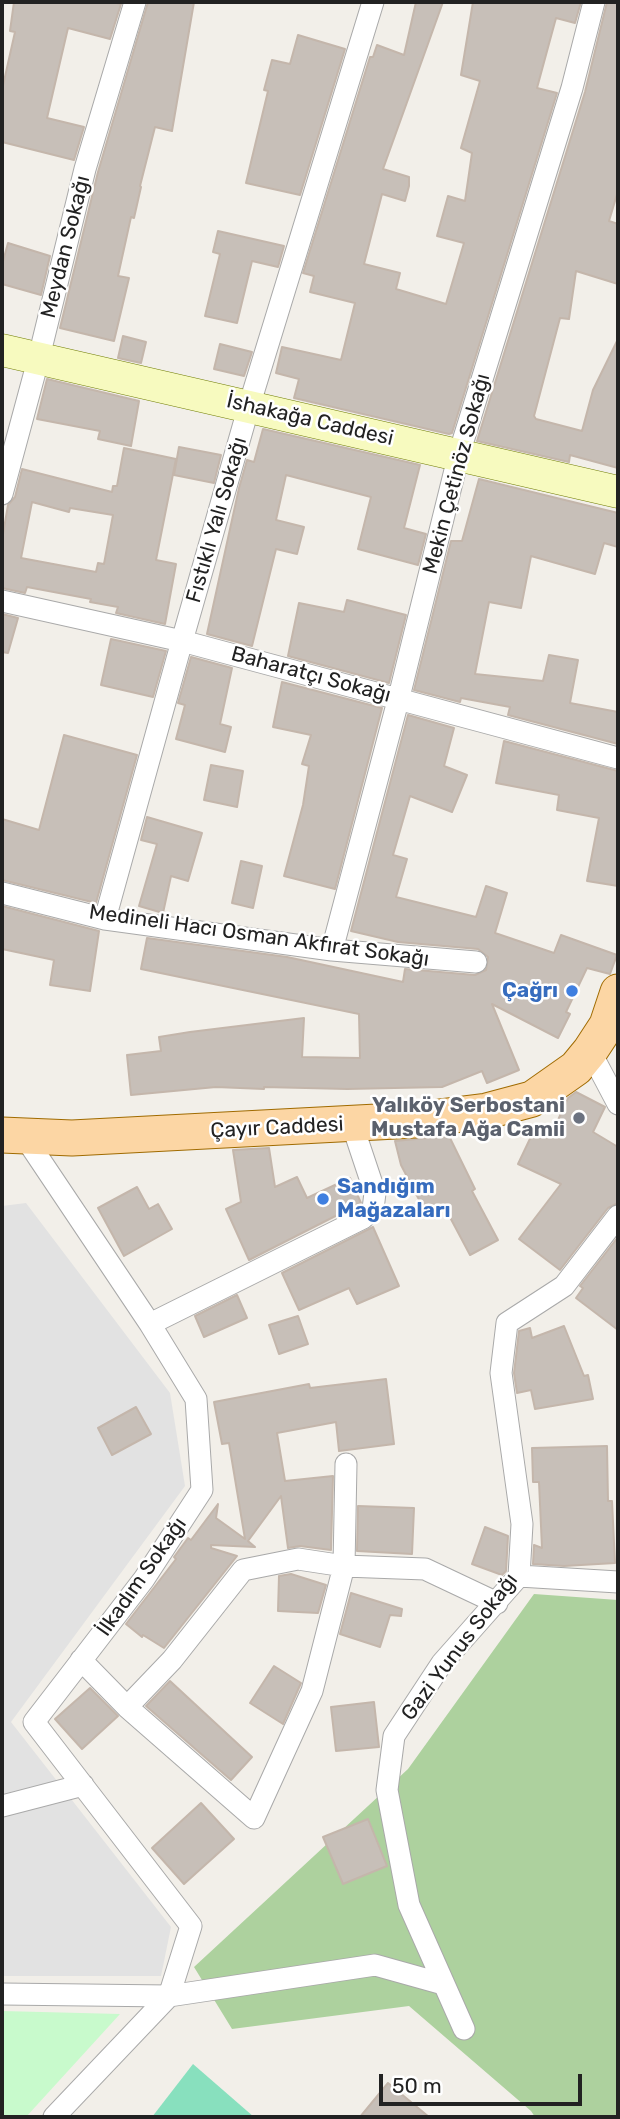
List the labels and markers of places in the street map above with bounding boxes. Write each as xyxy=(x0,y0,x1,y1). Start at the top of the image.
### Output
place label: Çağrı xyxy=(502,978,558,1004)
marker: Çağrı xyxy=(564,983,580,999)
place label: Yalıköy Serbostani Mustafa Ağa Camii xyxy=(371,1093,565,1143)
marker: Yalıköy Serbostani Mustafa Ağa Camii xyxy=(571,1110,587,1126)
place label: Sandığım Mağazaları xyxy=(337,1174,450,1224)
marker: Sandığım Mağazaları xyxy=(315,1191,331,1207)

